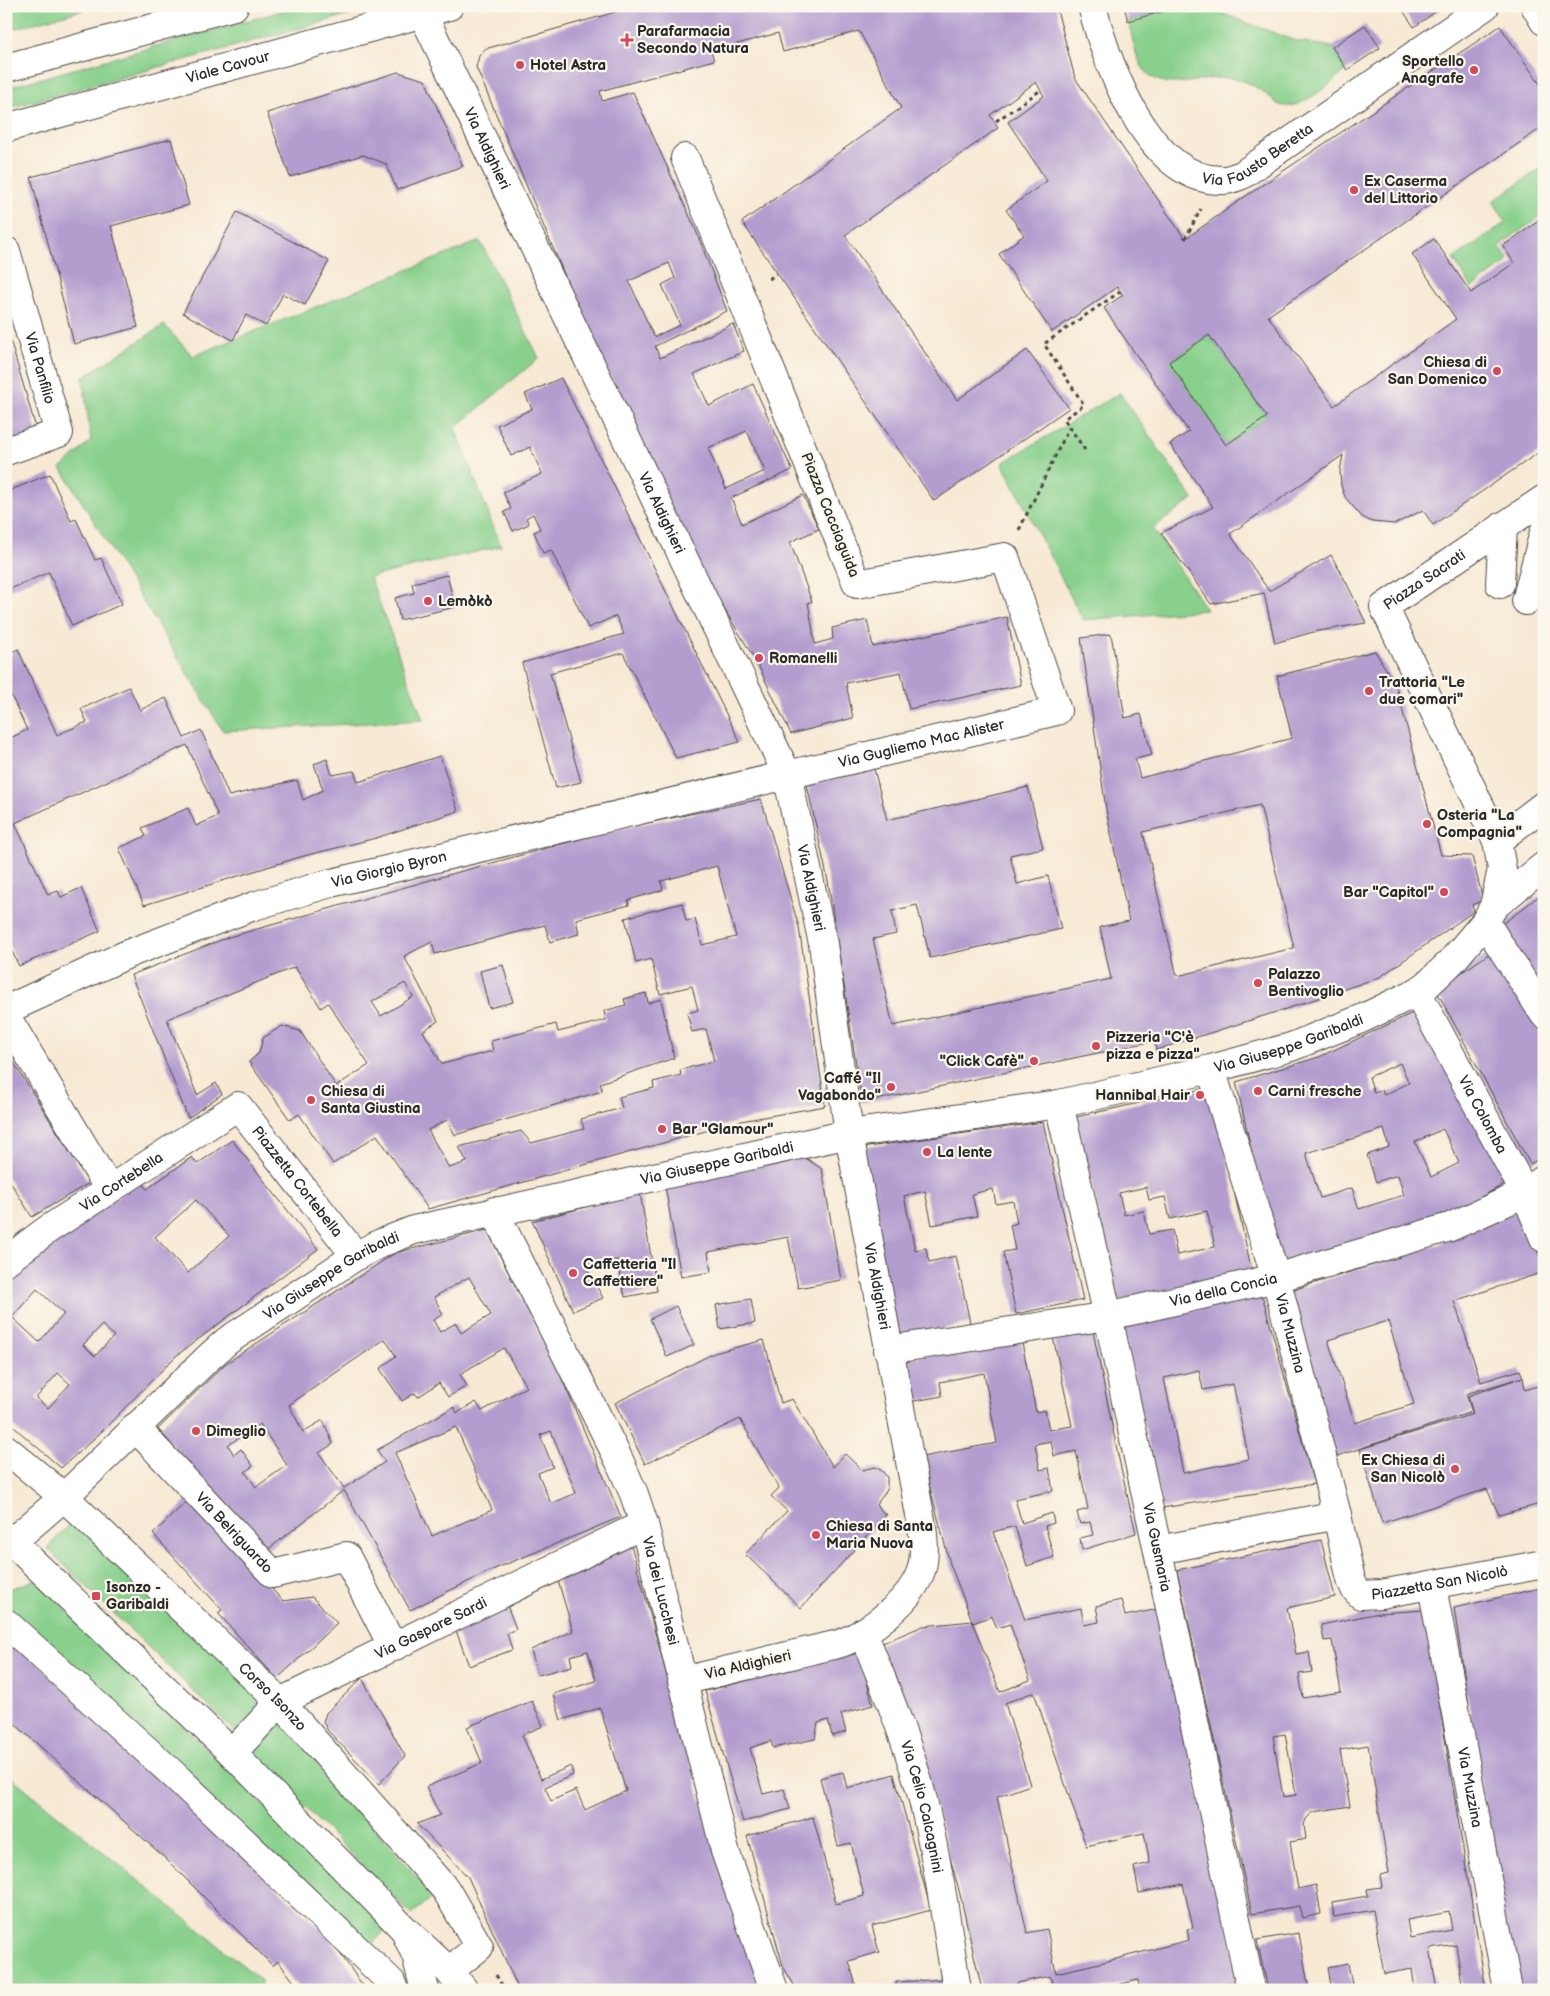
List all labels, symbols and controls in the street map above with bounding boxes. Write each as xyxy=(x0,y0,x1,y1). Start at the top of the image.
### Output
place label: Parafarmacia Secondo Natura xyxy=(637,22,749,58)
marker: Parafarmacia Secondo Natura xyxy=(621,34,633,46)
street label: Viale Cavour xyxy=(184,46,272,87)
place label: Sportello Anagrafe xyxy=(1401,52,1464,88)
place label: Hotel Astra xyxy=(530,56,606,75)
marker: Hotel Astra xyxy=(514,59,526,71)
marker: Sportello Anagrafe xyxy=(1468,64,1480,76)
street label: Via Aldighieri xyxy=(460,105,515,192)
street label: Via Fausto Beretta xyxy=(1200,119,1317,190)
place label: Ex Caserma del Littorio xyxy=(1364,172,1447,208)
marker: Ex Caserma del Littorio xyxy=(1348,184,1360,196)
street label: Via Panfilio xyxy=(21,330,60,406)
place label: Chiesa di San Domenico xyxy=(1388,353,1487,389)
marker: Chiesa di San Domenico xyxy=(1491,365,1503,377)
street label: Piazza Cacciaguida xyxy=(796,450,864,580)
street label: Via Aldighieri xyxy=(634,469,689,557)
street label: Piazza Sacrati xyxy=(1380,545,1469,614)
place label: Lemòkò xyxy=(438,592,493,611)
marker: Lemòkò xyxy=(422,595,434,607)
place label: Romanelli xyxy=(769,649,837,668)
marker: Romanelli xyxy=(753,652,765,664)
place label: Trattoria "Le due comari" xyxy=(1379,673,1465,709)
marker: Trattoria "Le due comari" xyxy=(1363,685,1375,697)
street label: Via Gugliemo Mac Alister xyxy=(836,714,1007,772)
place label: Osteria "La Compagnia" xyxy=(1437,806,1522,842)
marker: Osteria "La Compagnia" xyxy=(1421,818,1433,830)
street label: Via Aldighieri xyxy=(793,843,830,933)
street label: Via Giorgio Byron xyxy=(329,846,448,892)
place label: Bar "Capitol" xyxy=(1343,883,1434,902)
marker: Bar "Capitol" xyxy=(1438,886,1450,898)
place label: Palazzo Bentivoglio xyxy=(1268,965,1345,1001)
marker: Palazzo Bentivoglio xyxy=(1252,977,1264,989)
street label: Via Giuseppe Garibaldi xyxy=(1212,1010,1366,1077)
place label: Pizzeria "C'è pizza e pizza" xyxy=(1106,1028,1200,1064)
marker: Pizzeria "C'è pizza e pizza" xyxy=(1090,1040,1102,1052)
place label: "Click Cafè" xyxy=(940,1052,1024,1071)
marker: "Click Cafè" xyxy=(1028,1055,1040,1067)
place label: Caffé "Il Vagabondo" xyxy=(798,1069,881,1105)
street label: Via Colomba xyxy=(1454,1072,1511,1157)
marker: Caffé "Il Vagabondo" xyxy=(885,1081,897,1093)
place label: Chiesa di Santa Giustina xyxy=(321,1082,421,1118)
place label: Carni fresche xyxy=(1268,1082,1362,1101)
marker: Carni fresche xyxy=(1252,1085,1264,1097)
place label: Hannibal Hair xyxy=(1095,1086,1191,1105)
marker: Hannibal Hair xyxy=(1194,1089,1206,1101)
marker: Chiesa di Santa Giustina xyxy=(305,1094,317,1106)
place label: Bar "Glamour" xyxy=(672,1120,773,1139)
street label: Piazzetta Cortebella xyxy=(248,1122,347,1241)
marker: Bar "Glamour" xyxy=(656,1123,668,1135)
street label: Via Giuseppe Garibaldi xyxy=(639,1137,795,1189)
place label: La lente xyxy=(937,1143,993,1162)
marker: La lente xyxy=(921,1146,933,1158)
street label: Via Cortebella xyxy=(76,1148,167,1216)
street label: Via Giuseppe Garibaldi xyxy=(260,1227,402,1324)
street label: Via Aldighieri xyxy=(860,1241,895,1331)
place label: Caffetteria "Il Caffettiere" xyxy=(583,1255,676,1291)
marker: Caffetteria "Il Caffettiere" xyxy=(567,1267,579,1279)
street label: Via della Concia xyxy=(1168,1269,1279,1311)
street label: Via Muzzina xyxy=(1271,1291,1310,1375)
place label: Dimeglio xyxy=(206,1422,266,1441)
marker: Dimeglio xyxy=(190,1425,202,1437)
place label: Ex Chiesa di San Nicolò xyxy=(1361,1451,1445,1487)
marker: Ex Chiesa di San Nicolò xyxy=(1449,1463,1461,1475)
street label: Via Belriguardo xyxy=(192,1488,277,1577)
street label: Via Gusmaria xyxy=(1138,1501,1176,1594)
place label: Chiesa di Santa Maria Nuova xyxy=(826,1517,933,1553)
marker: Chiesa di Santa Maria Nuova xyxy=(810,1529,822,1541)
street label: Via dei Lucchesi xyxy=(638,1534,683,1647)
street label: Piazzetta San Nicolò xyxy=(1371,1561,1509,1604)
place label: Isonzo - Garibaldi xyxy=(106,1578,169,1614)
marker: Isonzo - Garibaldi xyxy=(90,1590,102,1602)
street label: Via Gaspare Sardi xyxy=(372,1593,490,1664)
street label: Via Aldighieri xyxy=(703,1646,793,1684)
street label: Corso Isonzo xyxy=(234,1658,311,1735)
street label: Via Celio Calcagnini xyxy=(896,1738,947,1875)
street label: Via Muzzina xyxy=(1453,1746,1487,1829)

